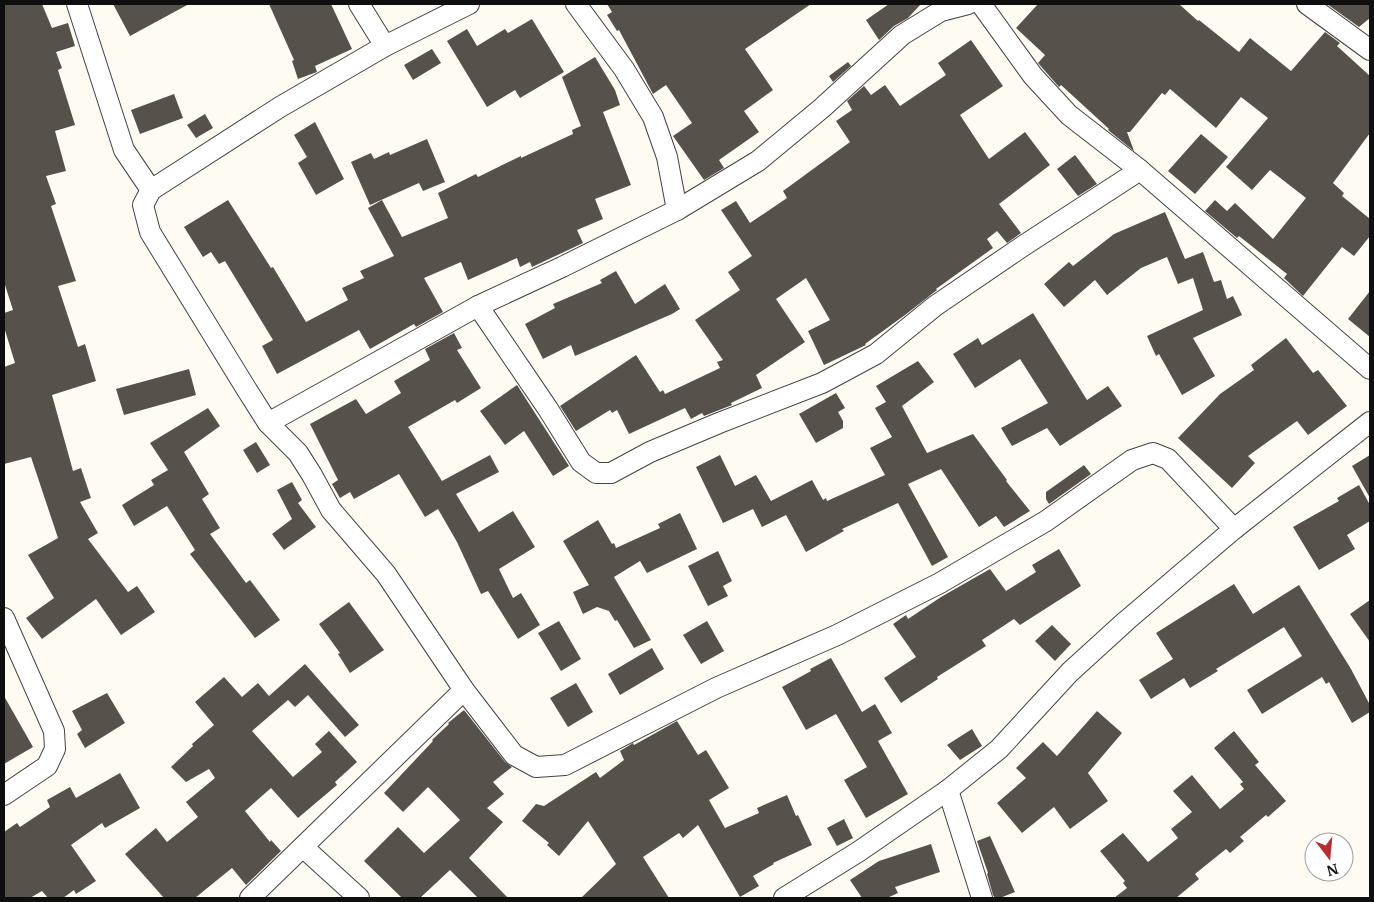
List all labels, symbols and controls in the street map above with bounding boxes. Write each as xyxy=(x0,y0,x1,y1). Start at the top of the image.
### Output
north arrow xyxy=(1304,832,1354,882)
text: N xyxy=(1325,859,1340,880)

